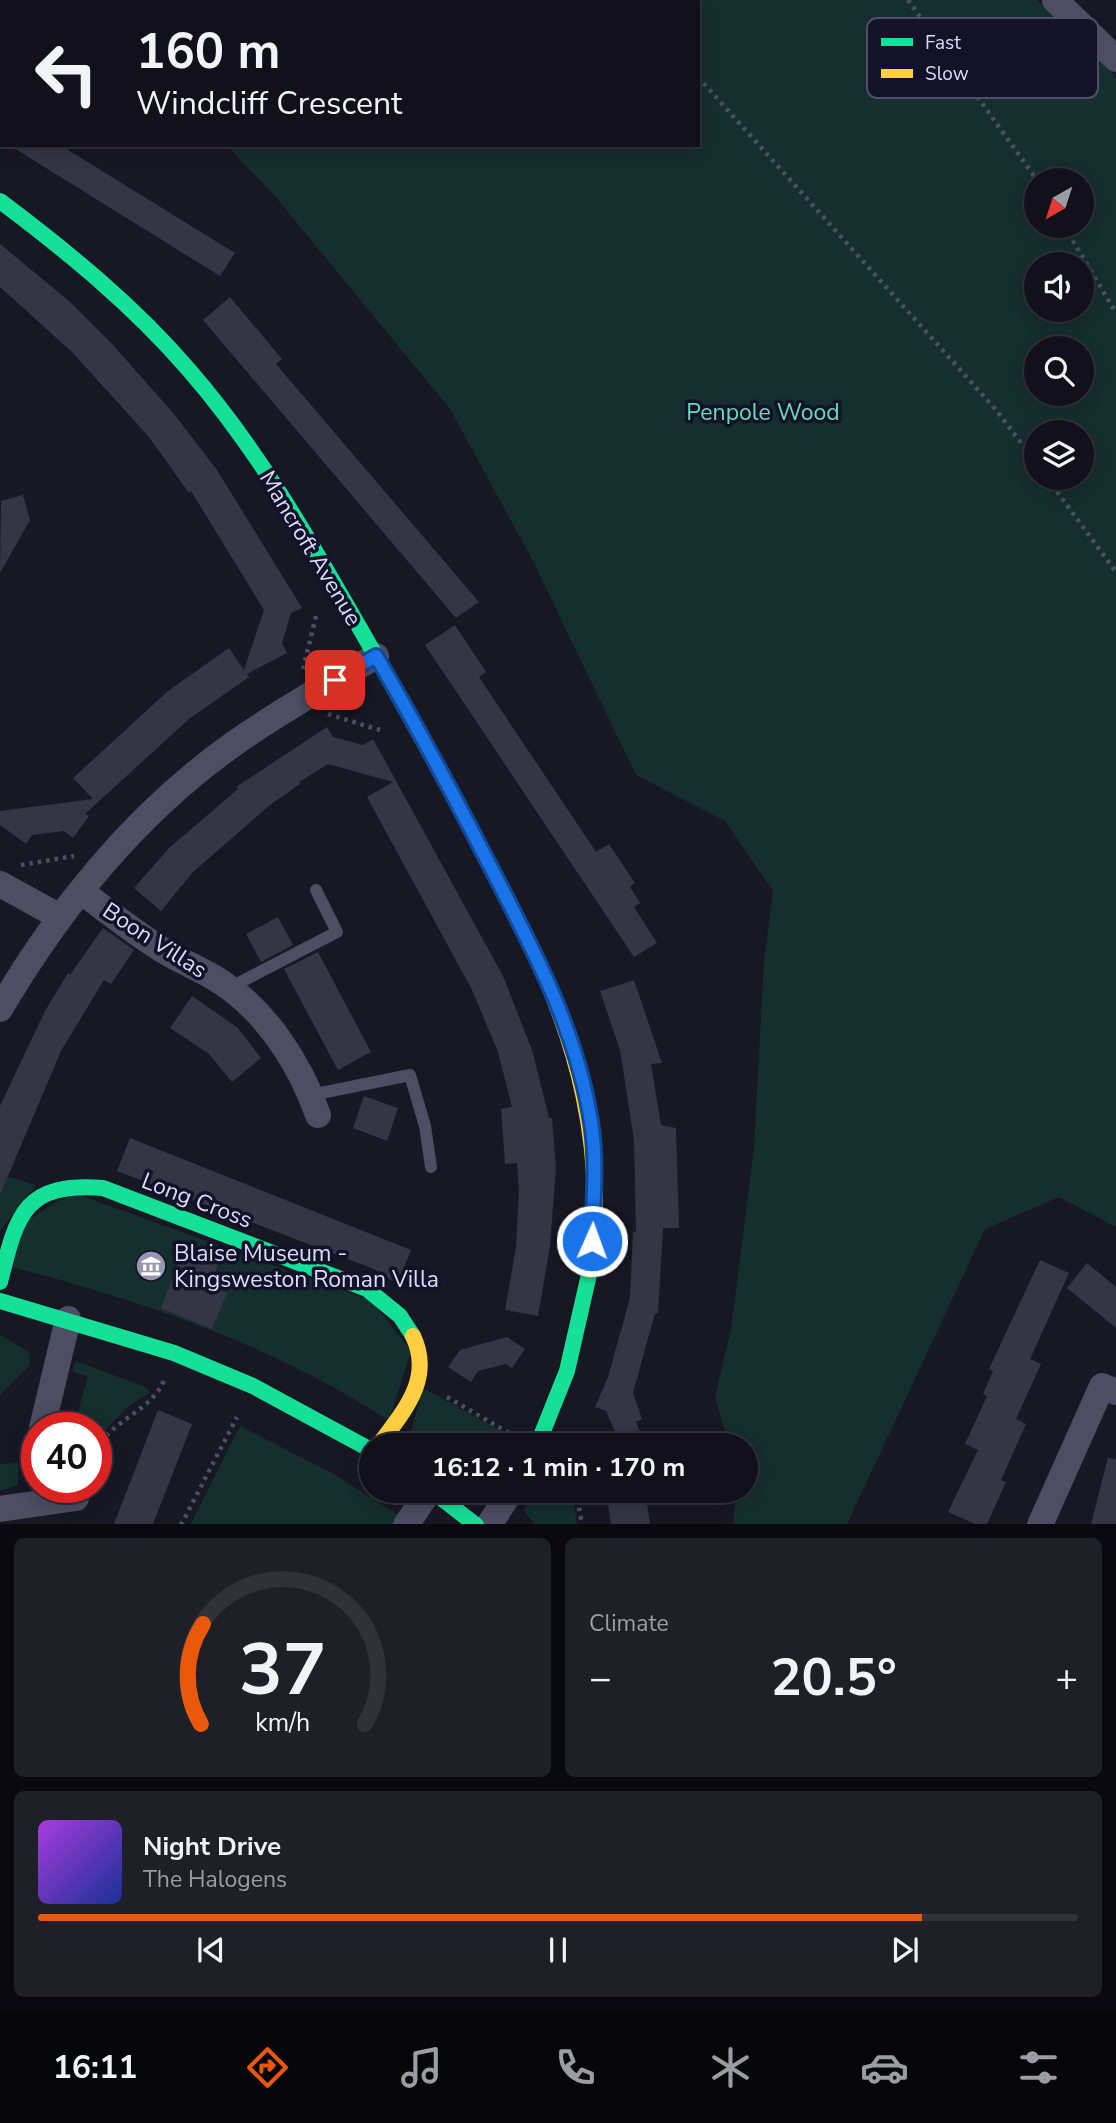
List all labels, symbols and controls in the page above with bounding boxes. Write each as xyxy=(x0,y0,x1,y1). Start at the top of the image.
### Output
text: 160 m xyxy=(136,18,280,85)
legend xyxy=(867,18,1098,98)
icon: left xyxy=(21,28,112,119)
text: Fast xyxy=(925,30,961,56)
text: Slow xyxy=(925,61,969,87)
text: Windcliff Crescent xyxy=(136,82,402,125)
north arrow xyxy=(1024,168,1094,238)
map controls xyxy=(1024,168,1094,490)
button: sound xyxy=(1024,252,1094,322)
button: search xyxy=(1024,336,1094,406)
park label: Penpole Wood xyxy=(686,397,840,428)
button: layers xyxy=(1024,420,1094,490)
street label: Mancroft Avenue xyxy=(252,465,369,632)
pin xyxy=(305,650,365,710)
icon: arrive xyxy=(316,661,354,699)
street label: Boon Villas xyxy=(97,895,213,986)
street label: Long Cross xyxy=(137,1165,257,1236)
position arrow xyxy=(555,1204,629,1278)
place label: Blaise Museum - Kingsweston Roman Villa xyxy=(174,1238,439,1295)
museum icon: Blaise Museum - Kingsweston Roman Villa xyxy=(134,1249,168,1283)
speed limit sign: 40 xyxy=(21,1412,112,1503)
text: 16:12 · 1 min · 170 m xyxy=(432,1450,685,1485)
text: Climate xyxy=(589,1608,669,1639)
text: 37 xyxy=(239,1620,326,1720)
text: 20.5° xyxy=(770,1642,897,1713)
text: − xyxy=(589,1653,612,1704)
text: + xyxy=(1055,1653,1078,1704)
text: km/h xyxy=(255,1705,310,1739)
text: Night Drive xyxy=(143,1829,281,1864)
text: The Halogens xyxy=(143,1864,287,1895)
icon: previous xyxy=(192,1931,230,1969)
icon: pause xyxy=(539,1931,577,1969)
icon: next xyxy=(886,1931,924,1969)
icon: directions xyxy=(243,2043,292,2092)
icon: music xyxy=(397,2043,446,2092)
icon: phone xyxy=(551,2043,600,2092)
icon: climate xyxy=(706,2043,755,2092)
icon: car xyxy=(860,2043,909,2092)
icon: filters xyxy=(1014,2043,1063,2092)
text: 16:11 xyxy=(53,2046,137,2089)

